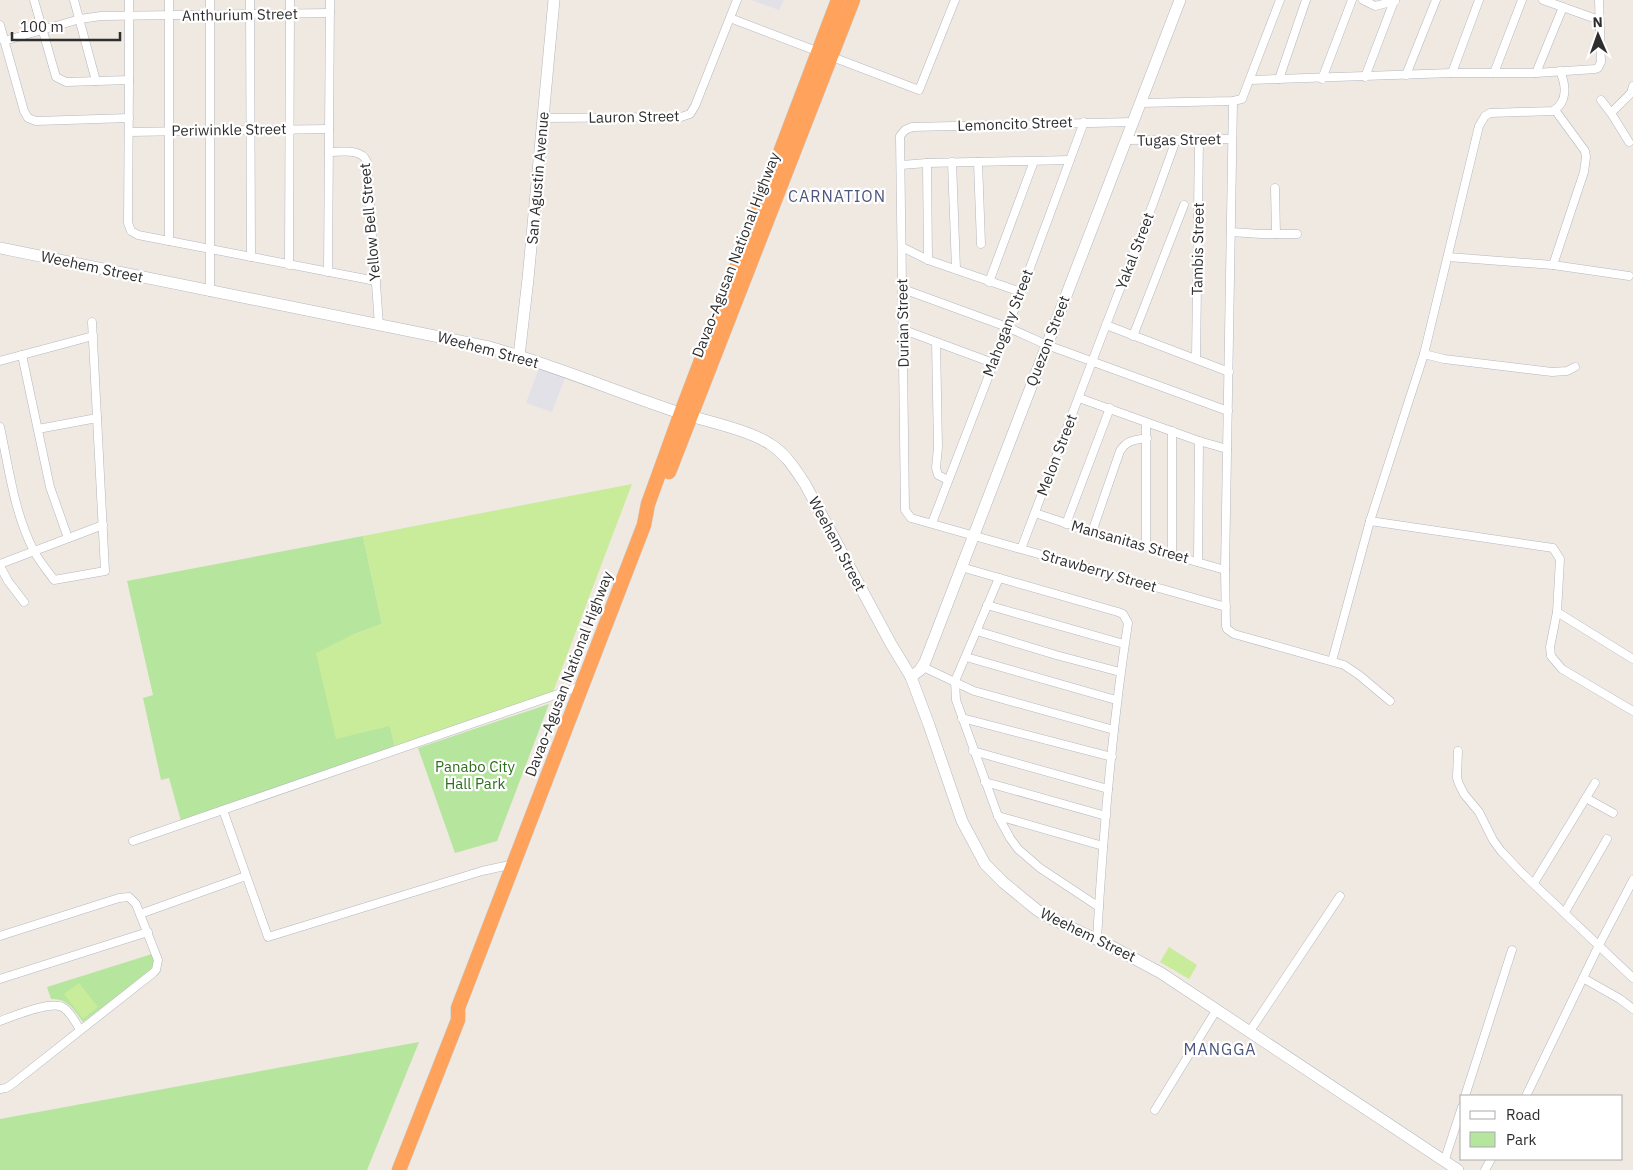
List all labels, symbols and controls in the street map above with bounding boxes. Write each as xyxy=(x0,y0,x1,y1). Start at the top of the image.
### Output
street label: Anthurium Street xyxy=(182,4,298,25)
scale bar xyxy=(12,10,120,42)
north arrow xyxy=(1573,10,1623,60)
text: N xyxy=(1592,13,1603,31)
text: 100 m xyxy=(20,17,64,36)
street label: Lauron Street xyxy=(588,106,680,127)
street label: San Agustin Avenue xyxy=(522,111,553,245)
street label: Lemoncito Street xyxy=(957,112,1073,135)
street label: Periwinkle Street xyxy=(171,119,287,140)
street label: Tugas Street xyxy=(1137,129,1221,150)
street label: Davao-Agusan National Highway xyxy=(688,149,784,360)
street label: Yellow Bell Street xyxy=(355,162,384,282)
district label: CARNATION xyxy=(788,186,886,206)
street label: Tambis Street xyxy=(1187,202,1208,296)
street label: Yakal Street xyxy=(1111,210,1158,292)
street label: Weehem Street xyxy=(39,246,145,287)
street label: Mahogany Street xyxy=(978,266,1037,379)
street label: Durian Street xyxy=(892,278,913,368)
street label: Quezon Street xyxy=(1022,293,1074,389)
street label: Weehem Street xyxy=(435,327,541,372)
street label: Melon Street xyxy=(1032,411,1081,498)
street label: Weehem Street xyxy=(805,493,870,594)
street label: Mansanitas Street xyxy=(1069,516,1191,567)
street label: Strawberry Street xyxy=(1039,545,1159,596)
street label: Davao-Agusan National Highway xyxy=(521,568,617,779)
park label: Panabo City Hall Park xyxy=(435,757,515,793)
street label: Weehem Street xyxy=(1037,903,1139,966)
district label: MANGGA xyxy=(1183,1039,1257,1059)
legend xyxy=(1460,1095,1623,1160)
text: Road xyxy=(1506,1105,1541,1124)
text: Park xyxy=(1506,1130,1536,1149)

